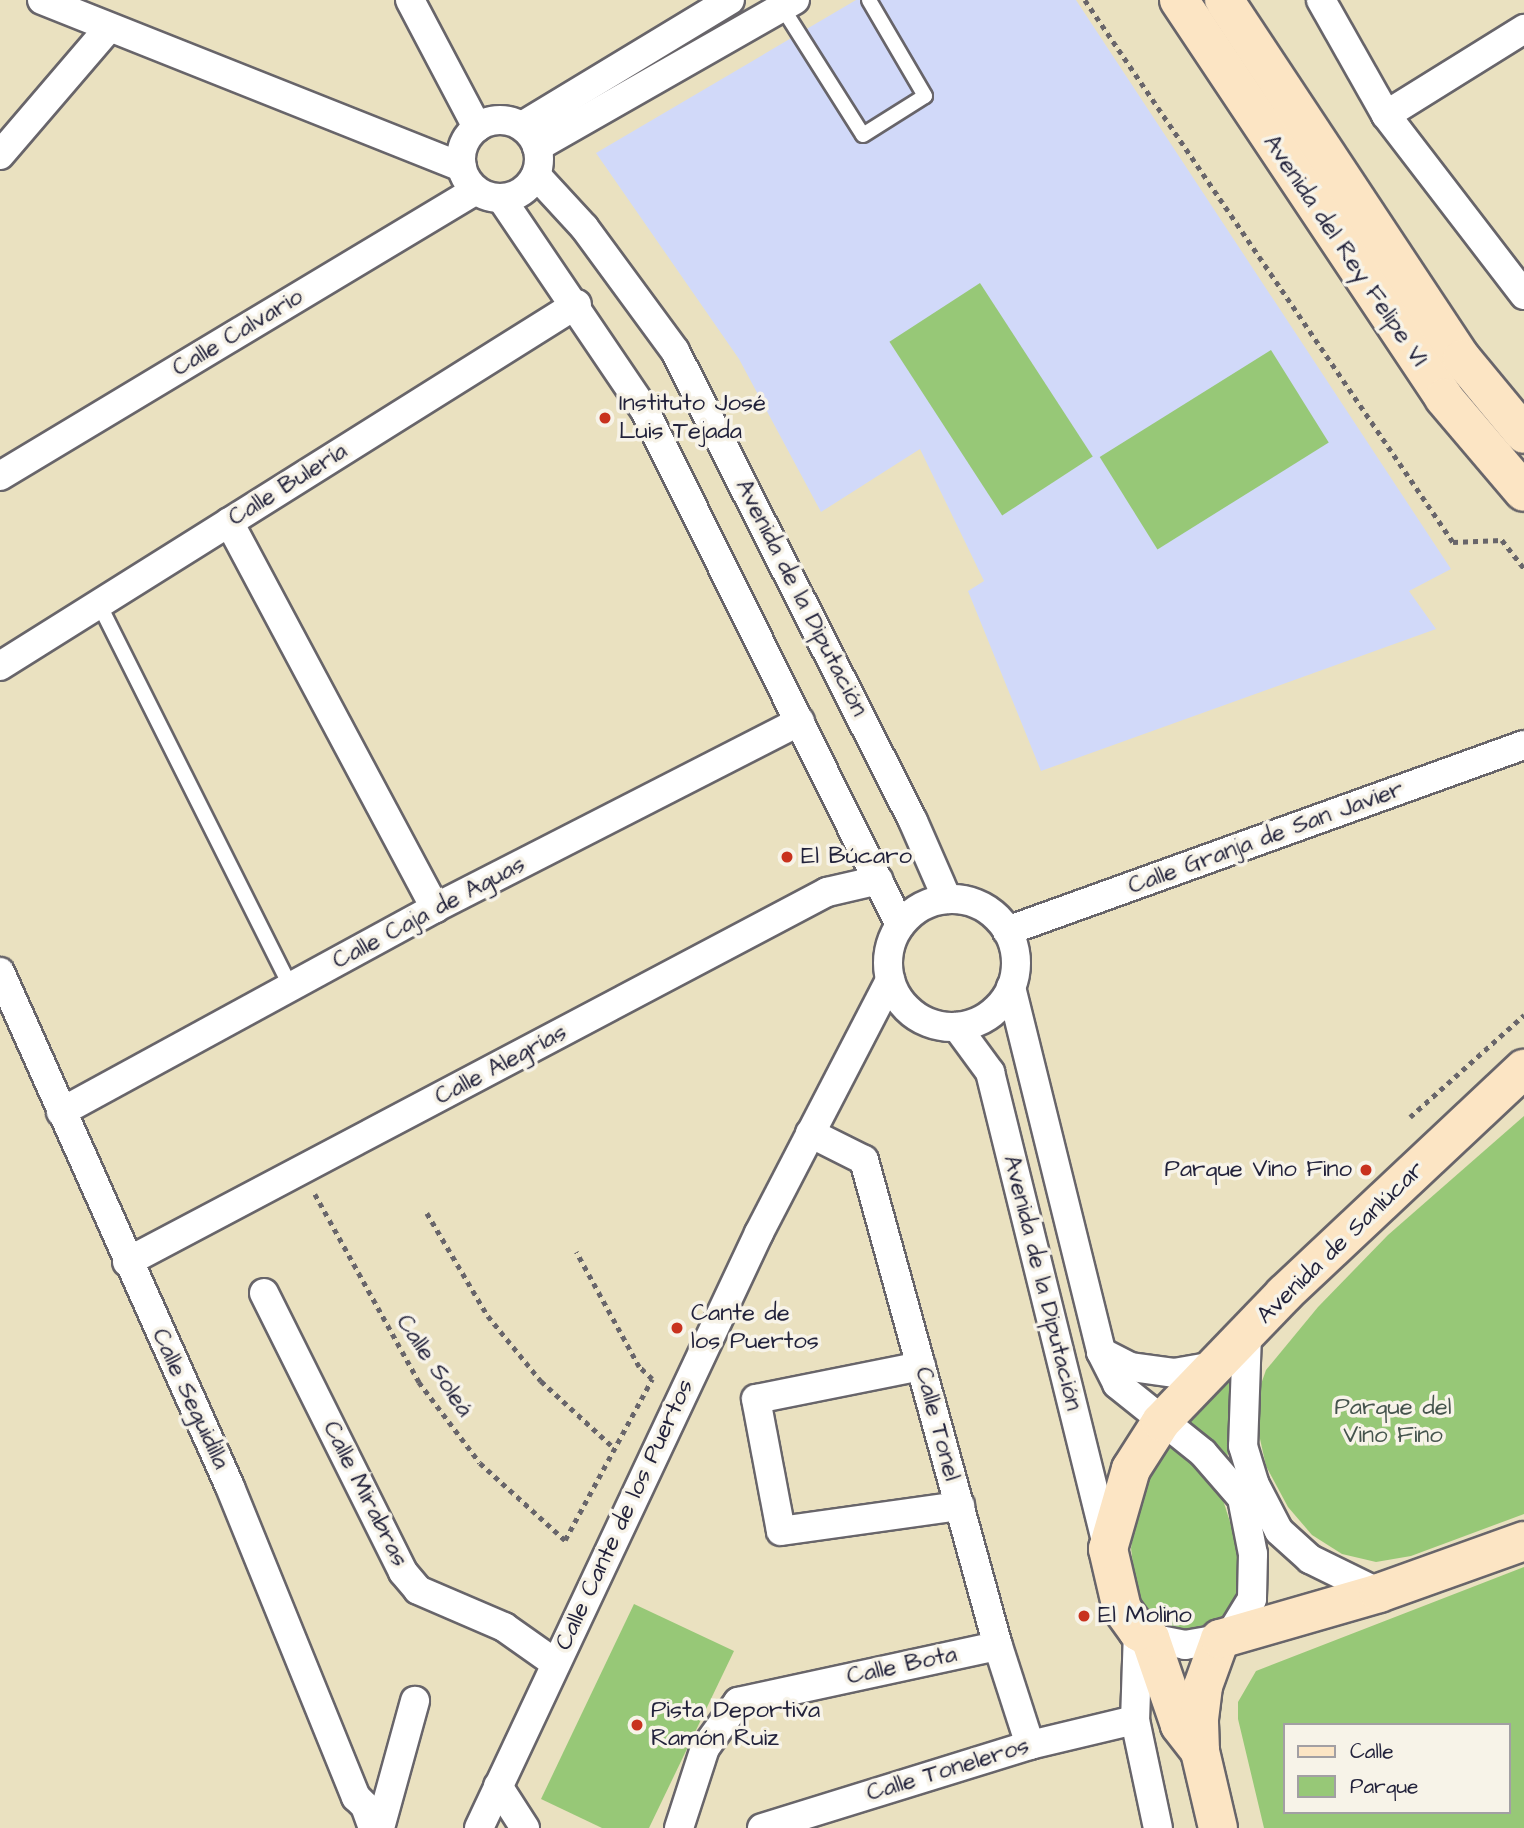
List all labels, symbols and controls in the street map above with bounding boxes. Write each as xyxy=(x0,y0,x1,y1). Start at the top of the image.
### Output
street label: Avenida del Rey Felipe VI xyxy=(1257,129,1433,373)
street label: Calle Calvario xyxy=(167,283,309,383)
place label: Instituto José Luis Tejada xyxy=(619,390,766,446)
marker: Instituto José Luis Tejada xyxy=(597,410,613,426)
street label: Calle Bulería xyxy=(223,437,353,533)
street label: Avenida de la Diputación xyxy=(729,475,873,721)
street label: Calle Granja de San Javier xyxy=(1124,775,1408,901)
place label: El Búcaro xyxy=(801,843,912,871)
marker: El Búcaro xyxy=(779,849,795,865)
street label: Calle Caja de Aguas xyxy=(328,850,530,976)
street label: Calle Alegrías xyxy=(430,1018,572,1112)
street label: Avenida de la Diputación xyxy=(996,1152,1088,1414)
place label: Parque Vino Fino xyxy=(1165,1156,1352,1184)
street label: Avenida de Sanlúcar xyxy=(1251,1156,1431,1330)
marker: Parque Vino Fino xyxy=(1358,1162,1374,1178)
place label: Cante de los Puertos xyxy=(691,1300,819,1356)
street label: Calle Soleá xyxy=(389,1309,479,1423)
marker: Cante de los Puertos xyxy=(669,1320,685,1336)
street label: Calle Seguidilla xyxy=(145,1324,235,1474)
street label: Calle Tonel xyxy=(908,1364,966,1484)
street label: Calle Cante de los Puertos xyxy=(549,1375,701,1655)
park label: Parque del Vino Fino xyxy=(1335,1394,1451,1450)
street label: Calle Mirabras xyxy=(316,1417,414,1571)
place label: El Molino xyxy=(1098,1602,1192,1630)
marker: El Molino xyxy=(1076,1608,1092,1624)
street label: Calle Bota xyxy=(844,1640,960,1692)
place label: Pista Deportiva Ramón Ruiz xyxy=(651,1697,820,1753)
marker: Pista Deportiva Ramón Ruiz xyxy=(629,1717,645,1733)
legend xyxy=(1282,1723,1510,1814)
street label: Calle Toneleros xyxy=(863,1732,1033,1808)
text: Calle xyxy=(1350,1737,1394,1766)
text: Parque xyxy=(1350,1772,1418,1801)

